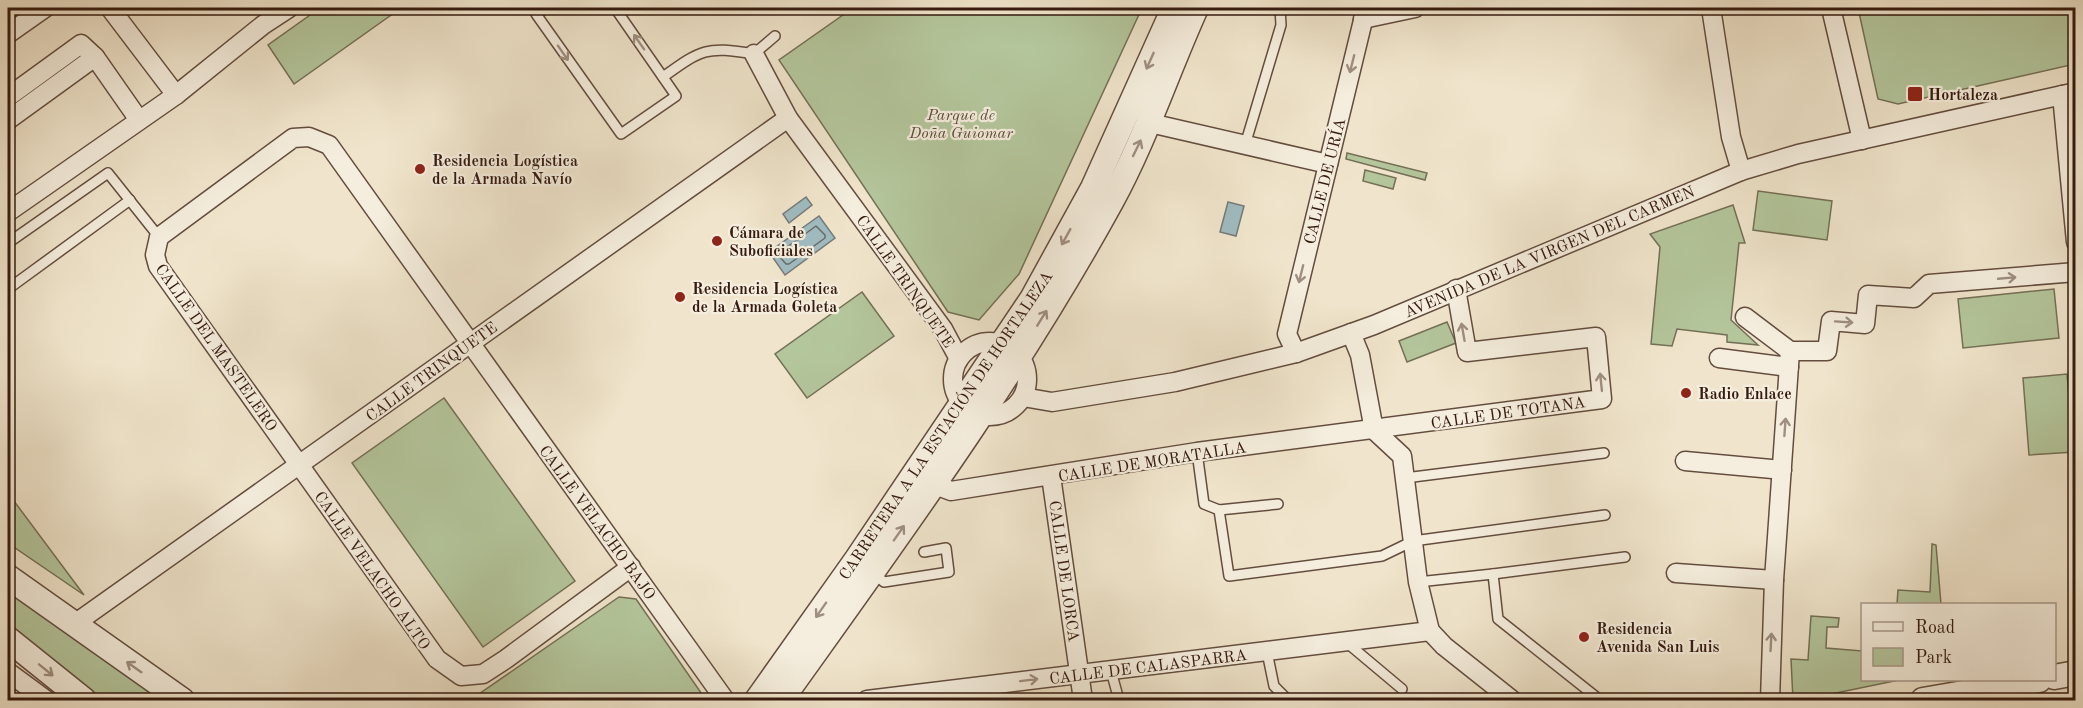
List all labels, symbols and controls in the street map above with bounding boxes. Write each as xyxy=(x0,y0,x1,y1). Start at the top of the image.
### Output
one-way arrow xyxy=(633,35,645,51)
one-way arrow xyxy=(557,44,569,60)
one-way arrow xyxy=(1144,51,1155,69)
one-way arrow xyxy=(1346,55,1358,74)
marker: Hortaleza xyxy=(1906,85,1924,103)
place label: Hortaleza xyxy=(1928,88,1998,104)
park label: Parque de Doña Guiomar xyxy=(908,108,1014,142)
street label: CALLE DE URÍA xyxy=(1299,116,1349,246)
one-way arrow xyxy=(1132,139,1144,157)
place label: Residencia Logística de la Armada Navío xyxy=(432,154,578,188)
marker: Residencia Logística de la Armada Navío xyxy=(413,162,427,176)
street label: AVENIDA DE LA VIRGEN DEL CARMEN xyxy=(1402,184,1697,321)
street label: CALLE TRINQUETE xyxy=(853,213,956,351)
place label: Cámara de Suboficiales xyxy=(729,226,813,260)
one-way arrow xyxy=(1060,228,1072,245)
marker: Cámara de Suboficiales xyxy=(710,234,724,248)
street label: CALLE DEL MASTELERO xyxy=(151,262,279,435)
one-way arrow xyxy=(1295,264,1307,283)
street label: CARRETERA A LA ESTACIÓN DE HORTALEZA xyxy=(833,266,1056,583)
one-way arrow xyxy=(1997,272,2017,283)
place label: Residencia Logística de la Armada Goleta xyxy=(692,282,838,316)
marker: Residencia Logística de la Armada Goleta xyxy=(673,290,687,304)
one-way arrow xyxy=(1037,310,1049,327)
one-way arrow xyxy=(1833,317,1853,328)
street label: CALLE TRINQUETE xyxy=(364,320,501,425)
one-way arrow xyxy=(1457,323,1468,343)
one-way arrow xyxy=(1595,372,1606,392)
marker: Radio Enlace xyxy=(1679,386,1693,400)
place label: Radio Enlace xyxy=(1698,387,1792,403)
street label: CALLE DE TOTANA xyxy=(1430,395,1587,433)
one-way arrow xyxy=(1780,417,1791,437)
street label: CALLE DE MORATALLA xyxy=(1057,440,1247,486)
street label: CALLE VELACHO BAJO xyxy=(535,443,658,603)
street label: CALLE VELACHO ALTO xyxy=(311,489,432,653)
street label: CALLE DE LORCA xyxy=(1045,500,1081,643)
one-way arrow xyxy=(893,525,905,541)
one-way arrow xyxy=(815,602,827,618)
legend xyxy=(1861,603,2056,681)
text: Road xyxy=(1915,619,1955,637)
place label: Residencia Avenida San Luis xyxy=(1596,622,1719,656)
marker: Residencia Avenida San Luis xyxy=(1577,630,1591,644)
one-way arrow xyxy=(1766,633,1777,653)
street label: CALLE DE CALASPARRA xyxy=(1048,648,1248,688)
text: Park xyxy=(1915,649,1952,667)
one-way arrow xyxy=(126,661,143,673)
one-way arrow xyxy=(37,663,53,676)
one-way arrow xyxy=(1018,674,1038,685)

